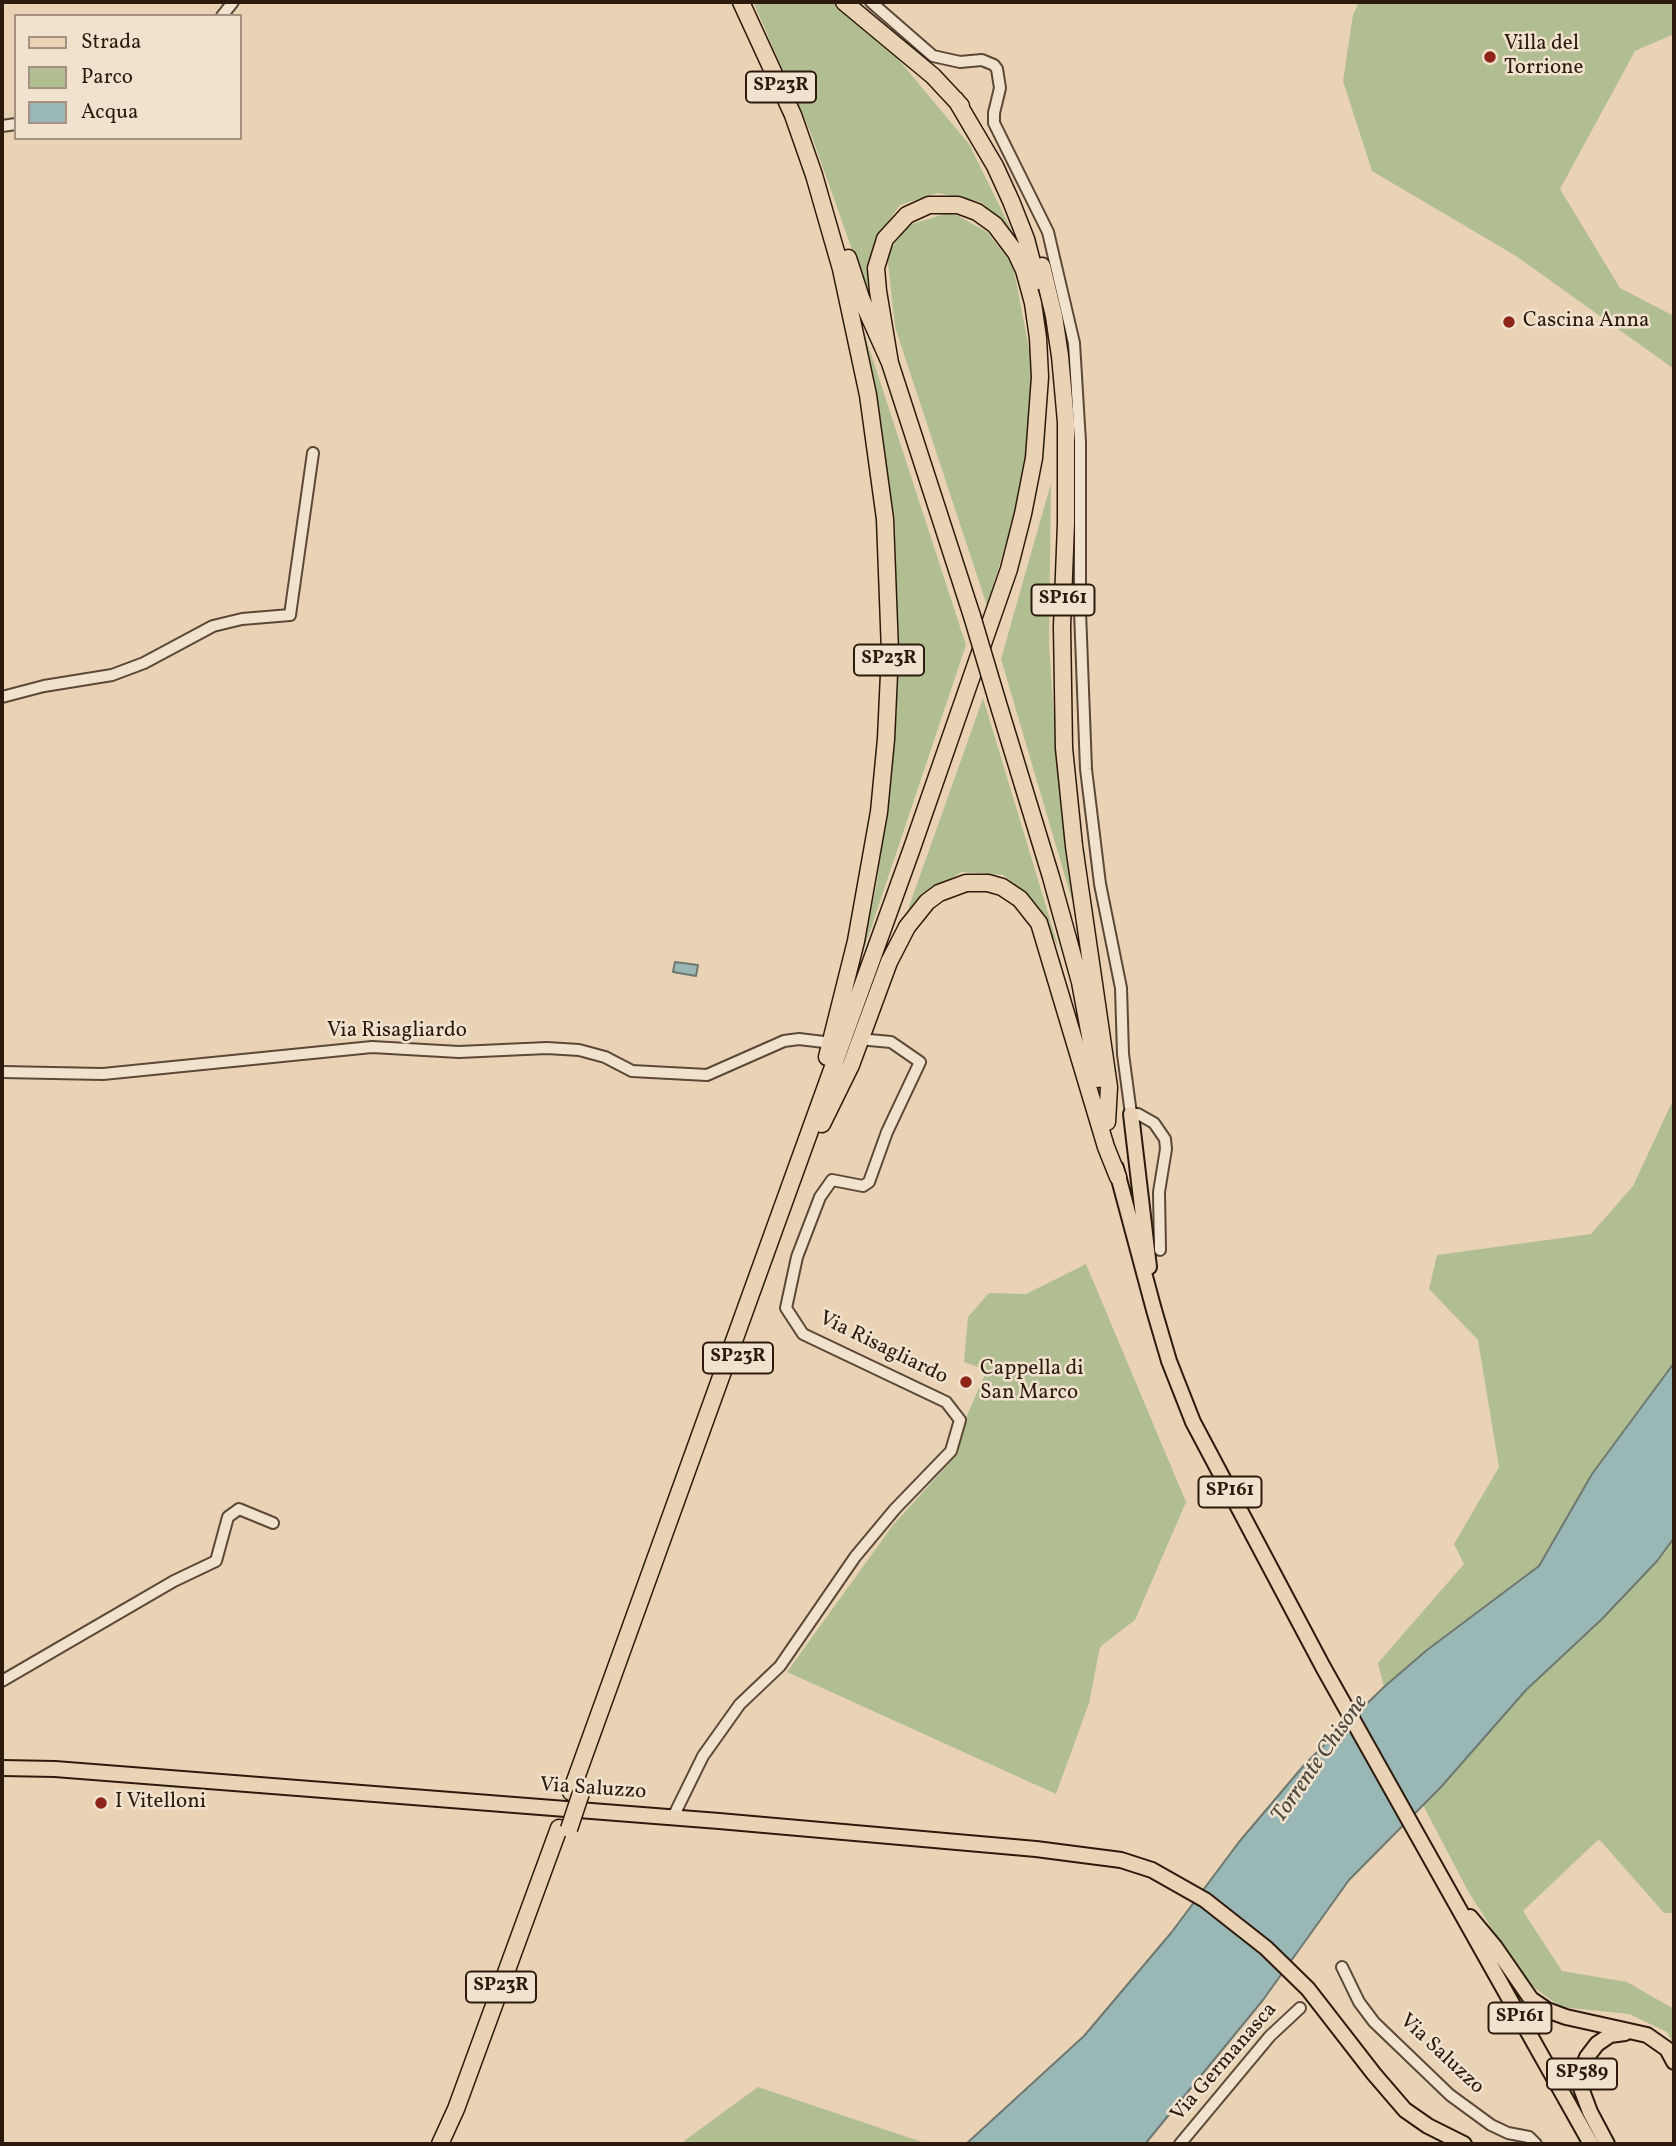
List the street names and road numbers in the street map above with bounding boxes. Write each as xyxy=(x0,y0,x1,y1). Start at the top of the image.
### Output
road number: SP23R xyxy=(746,72,816,102)
road number: SP161 xyxy=(1032,584,1094,615)
road number: SP23R xyxy=(854,645,924,676)
street label: Via Risagliardo xyxy=(327,1019,467,1045)
street label: Via Risagliardo xyxy=(815,1307,951,1391)
road number: SP23R xyxy=(703,1342,773,1374)
road number: SP161 xyxy=(1198,1476,1262,1508)
street label: Via Saluzzo xyxy=(539,1774,647,1806)
road number: SP23R xyxy=(466,1971,536,2002)
street label: Via Germanasca xyxy=(1167,1998,1283,2128)
road number: SP161 xyxy=(1488,2002,1552,2034)
street label: Via Saluzzo xyxy=(1393,2009,1489,2101)
road number: SP589 xyxy=(1547,2058,1617,2090)

